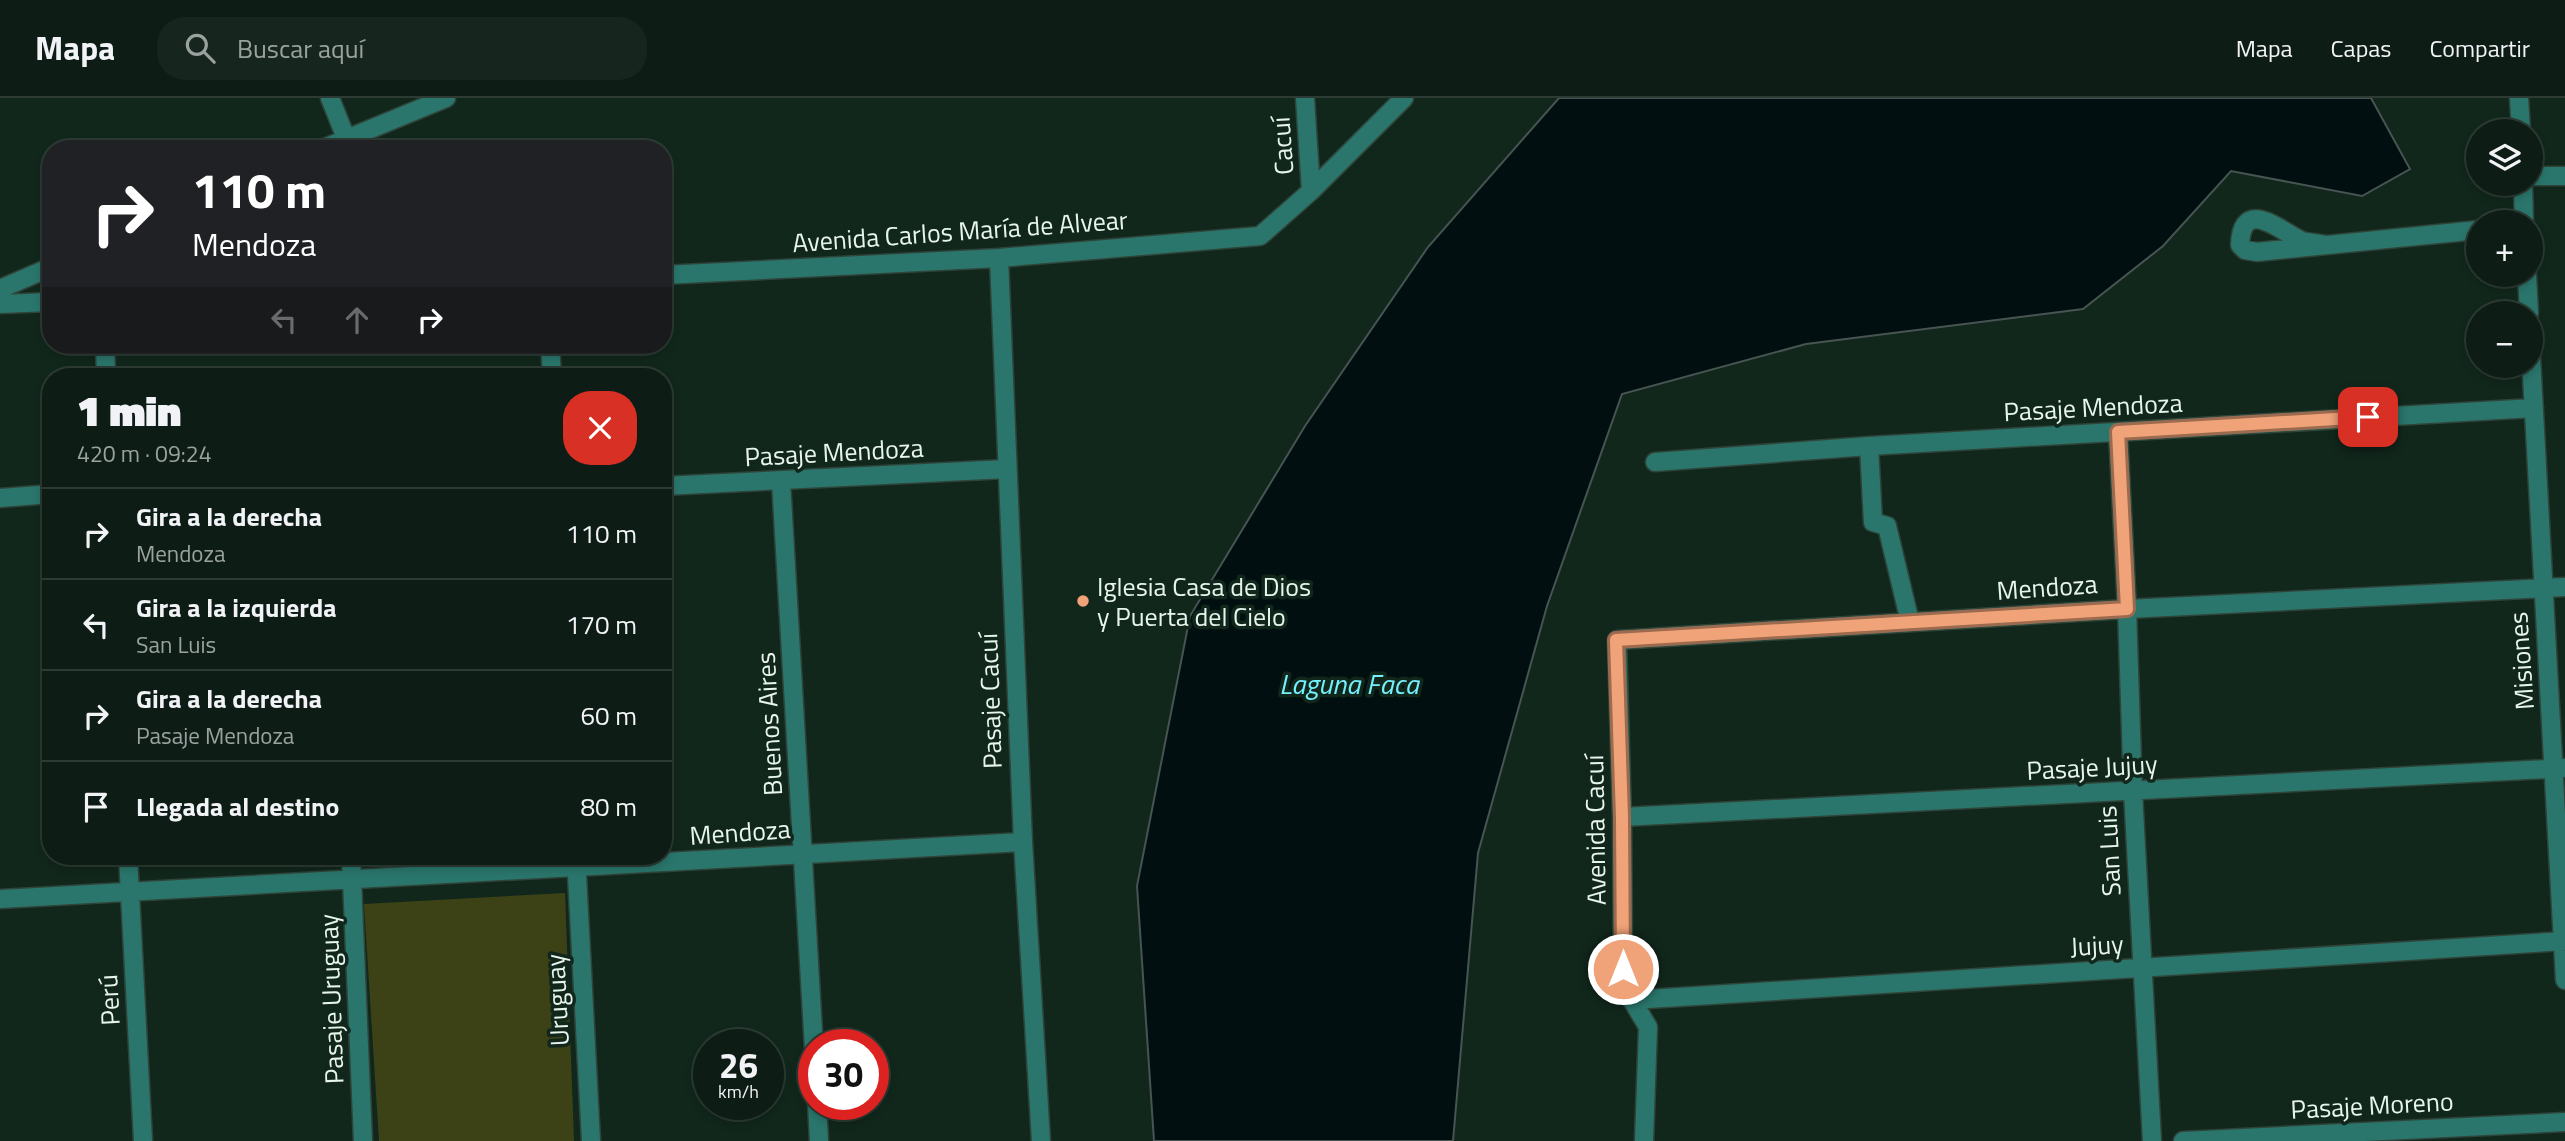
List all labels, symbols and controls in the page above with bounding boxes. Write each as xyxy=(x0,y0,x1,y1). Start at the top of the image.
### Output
search box xyxy=(157,17,647,80)
text: Mapa xyxy=(35,23,115,73)
icon: search xyxy=(181,29,219,67)
text: Buscar aquí xyxy=(237,29,364,68)
text: Mapa xyxy=(2236,30,2293,66)
text: Capas xyxy=(2331,30,2391,66)
text: Compartir xyxy=(2429,30,2530,66)
street label: Cacuí xyxy=(1260,113,1303,176)
map controls xyxy=(2466,119,2543,378)
button: layers xyxy=(2466,119,2543,196)
text: 110 m xyxy=(192,152,326,227)
icon: right xyxy=(77,168,168,259)
street label: Avenida Carlos María de Alvear xyxy=(791,200,1129,262)
button: + xyxy=(2466,210,2543,287)
text: Mendoza xyxy=(192,220,316,268)
icon: left xyxy=(265,301,303,339)
icon: ahead xyxy=(338,301,376,339)
icon: right xyxy=(411,301,449,339)
button: − xyxy=(2466,301,2543,378)
text: 1 min xyxy=(77,378,181,442)
street label: Pasaje Mendoza xyxy=(2003,383,2183,431)
pin xyxy=(2338,387,2398,447)
button: close xyxy=(563,391,637,465)
icon: arrive xyxy=(2349,398,2387,436)
street label: Pasaje Mendoza xyxy=(744,428,924,476)
text: 420 m · 09:24 xyxy=(77,436,212,471)
text: Gira a la derecha xyxy=(136,497,322,536)
text: 110 m xyxy=(566,514,637,553)
icon: right xyxy=(77,515,115,553)
text: Mendoza xyxy=(136,536,225,571)
street label: Mendoza xyxy=(1995,564,2099,610)
place label: Iglesia Casa de Dios y Puerta del Cielo xyxy=(1097,567,1311,636)
text: Gira a la izquierda xyxy=(136,588,337,627)
marker: Iglesia Casa de Dios y Puerta del Cielo xyxy=(1075,593,1091,609)
text: 170 m xyxy=(566,605,637,644)
icon: left xyxy=(77,606,115,644)
street label: Misiones xyxy=(2498,611,2544,711)
text: San Luis xyxy=(136,627,216,662)
street label: Pasaje Cacuí xyxy=(968,630,1012,770)
street label: Buenos Aires xyxy=(746,651,792,797)
water label: Laguna Faca xyxy=(1279,662,1421,705)
text: Gira a la derecha xyxy=(136,679,322,718)
text: 60 m xyxy=(580,696,637,735)
icon: right xyxy=(77,697,115,735)
text: Pasaje Mendoza xyxy=(136,718,294,753)
street label: Pasaje Jujuy xyxy=(2025,744,2159,790)
street label: Avenida Cacuí xyxy=(1574,752,1616,906)
text: Llegada al destino xyxy=(136,787,339,826)
text: 80 m xyxy=(580,787,637,826)
icon: arrive xyxy=(77,788,115,826)
street label: San Luis xyxy=(2087,805,2131,897)
street label: Mendoza xyxy=(688,809,792,855)
street label: Pasaje Uruguay xyxy=(309,913,353,1085)
street label: Jujuy xyxy=(2069,924,2125,966)
position arrow xyxy=(1586,932,1660,1006)
street label: Uruguay xyxy=(535,953,579,1047)
street label: Perú xyxy=(88,973,130,1027)
speed limit sign: 30 xyxy=(798,1029,889,1120)
text: 26 xyxy=(719,1038,758,1092)
text: km/h xyxy=(718,1078,759,1105)
street label: Pasaje Moreno xyxy=(2290,1081,2454,1129)

